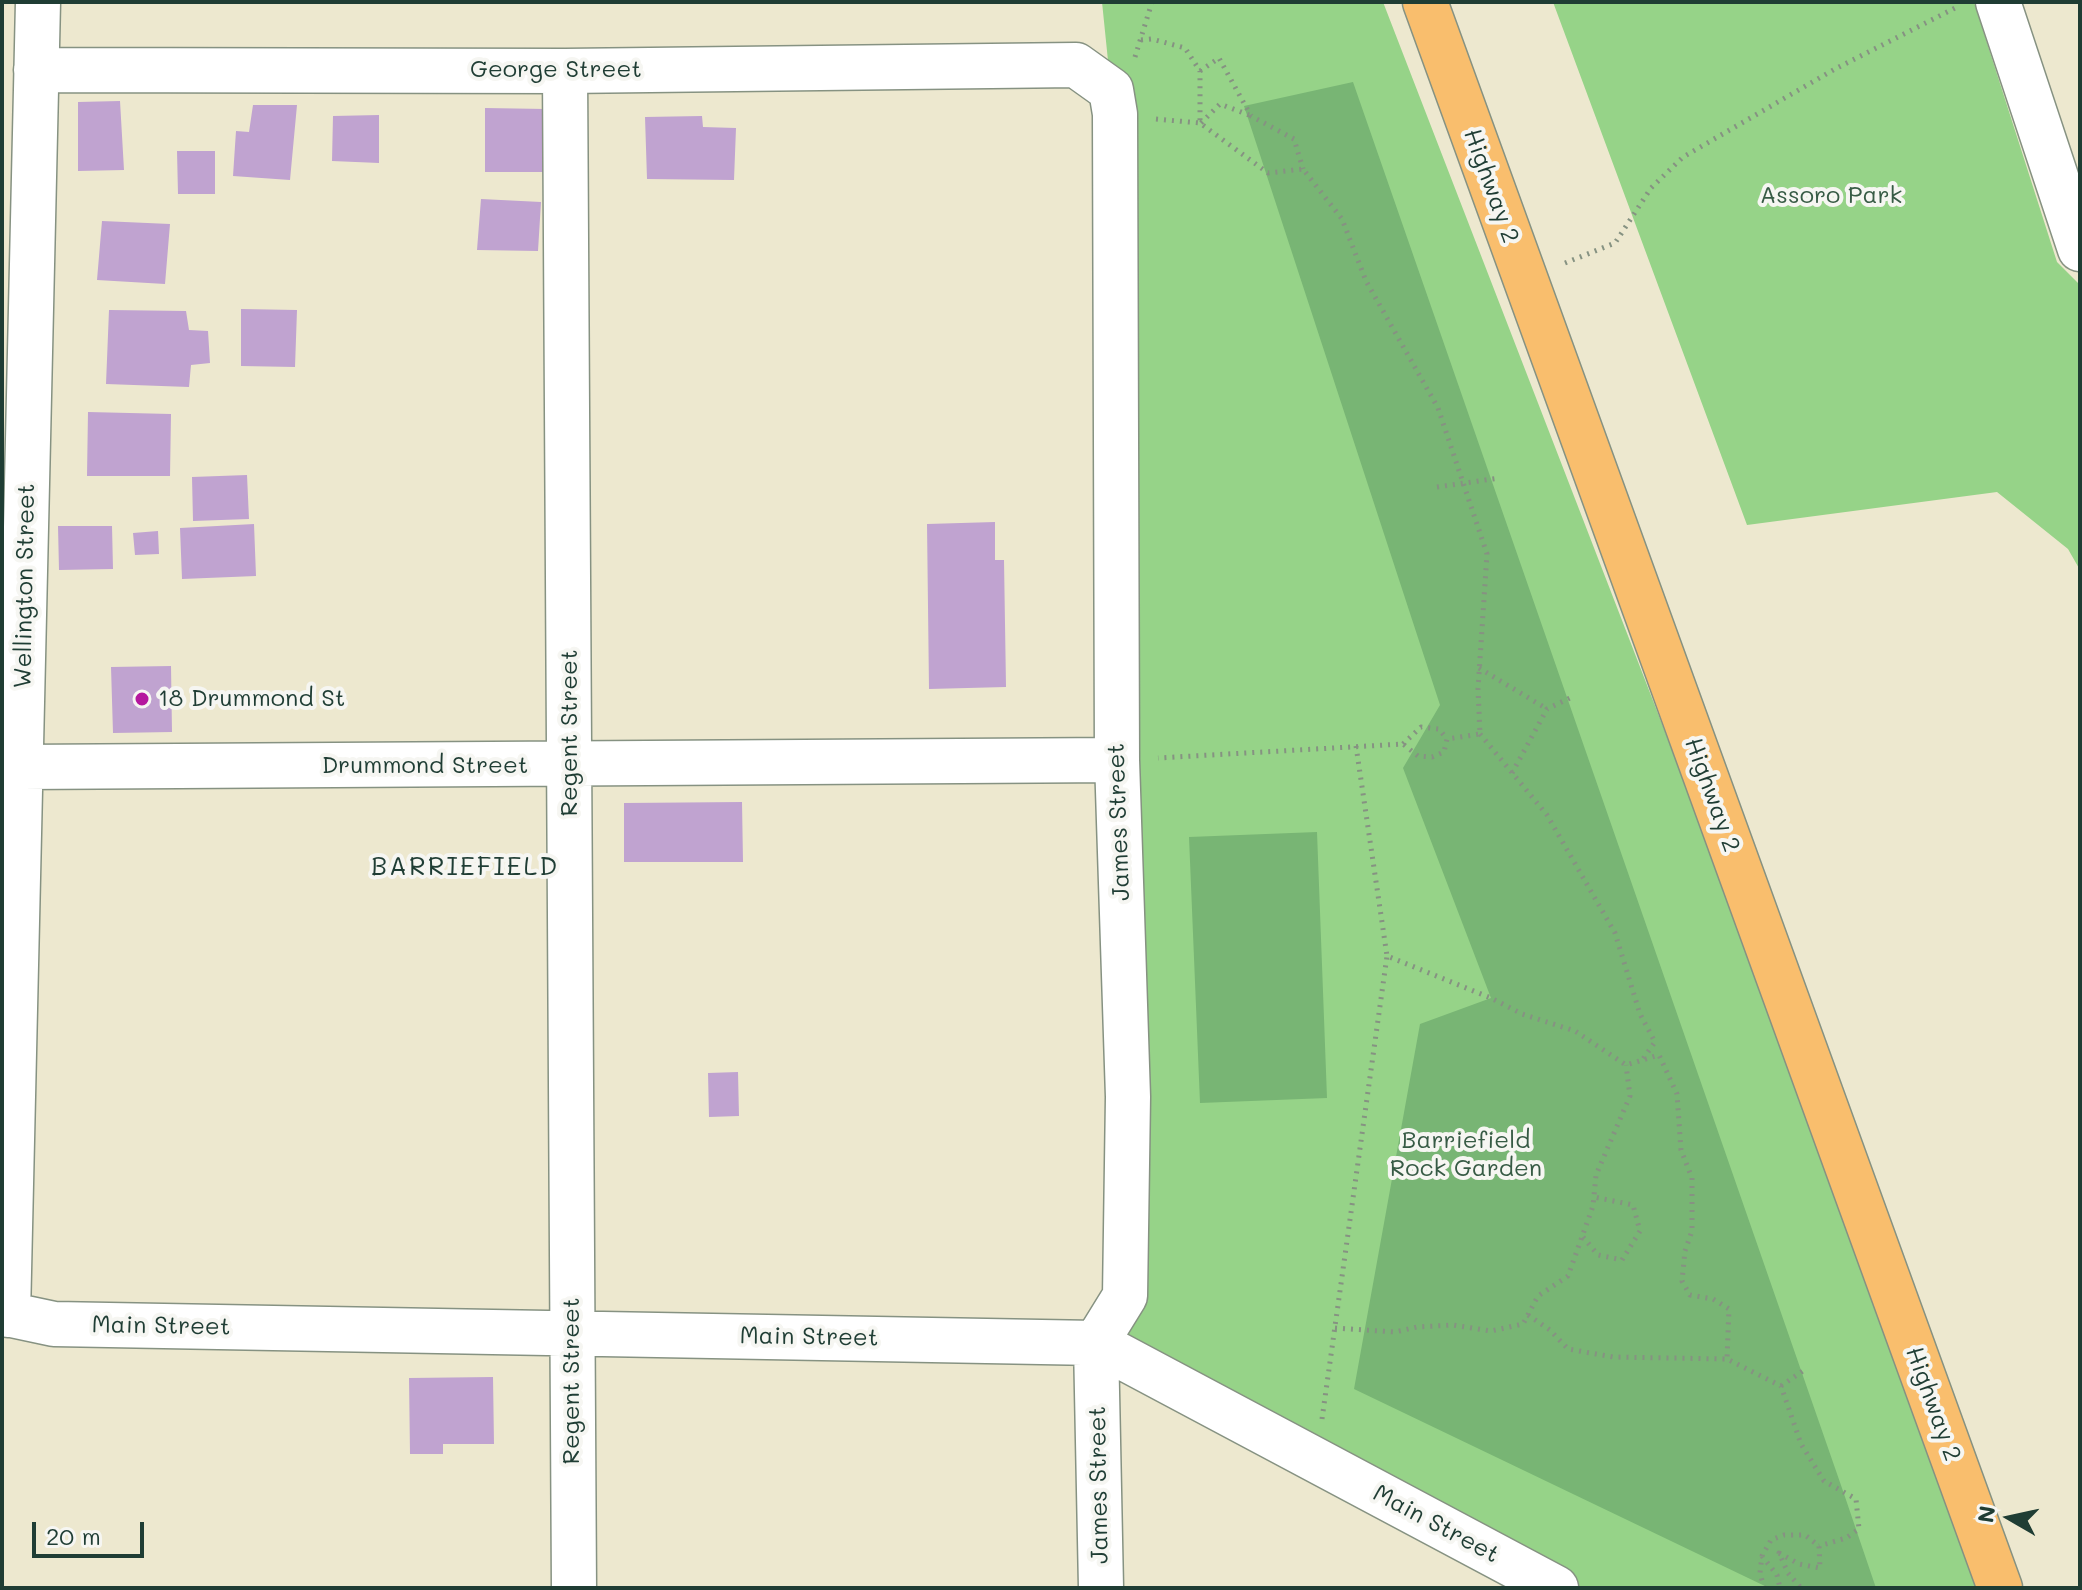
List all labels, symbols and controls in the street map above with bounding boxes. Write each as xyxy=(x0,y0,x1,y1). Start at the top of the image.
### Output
street label: George Street xyxy=(470,56,642,84)
street label: Highway 2 xyxy=(1457,125,1525,247)
park label: Assoro Park xyxy=(1760,182,1902,210)
street label: Wellington Street xyxy=(9,483,41,689)
street label: Regent Street xyxy=(556,650,584,816)
place label: 18 Drummond St xyxy=(158,685,345,713)
marker: 18 Drummond St xyxy=(133,690,151,708)
street label: Highway 2 xyxy=(1678,734,1746,856)
street label: James Street xyxy=(1102,743,1136,901)
street label: Drummond Street xyxy=(322,752,528,780)
district label: BARRIEFIELD xyxy=(371,851,559,883)
park label: Barriefield Rock Garden xyxy=(1390,1127,1542,1183)
street label: Regent Street xyxy=(558,1298,586,1464)
street label: Main Street xyxy=(91,1310,231,1342)
street label: Main Street xyxy=(739,1321,879,1353)
street label: Highway 2 xyxy=(1899,1343,1967,1465)
street label: James Street xyxy=(1083,1406,1115,1564)
north arrow xyxy=(1970,1478,2050,1558)
street label: Main Street xyxy=(1368,1479,1504,1569)
text: N xyxy=(1970,1504,2001,1525)
scale bar xyxy=(36,1506,148,1556)
text: 20 m xyxy=(46,1520,101,1551)

